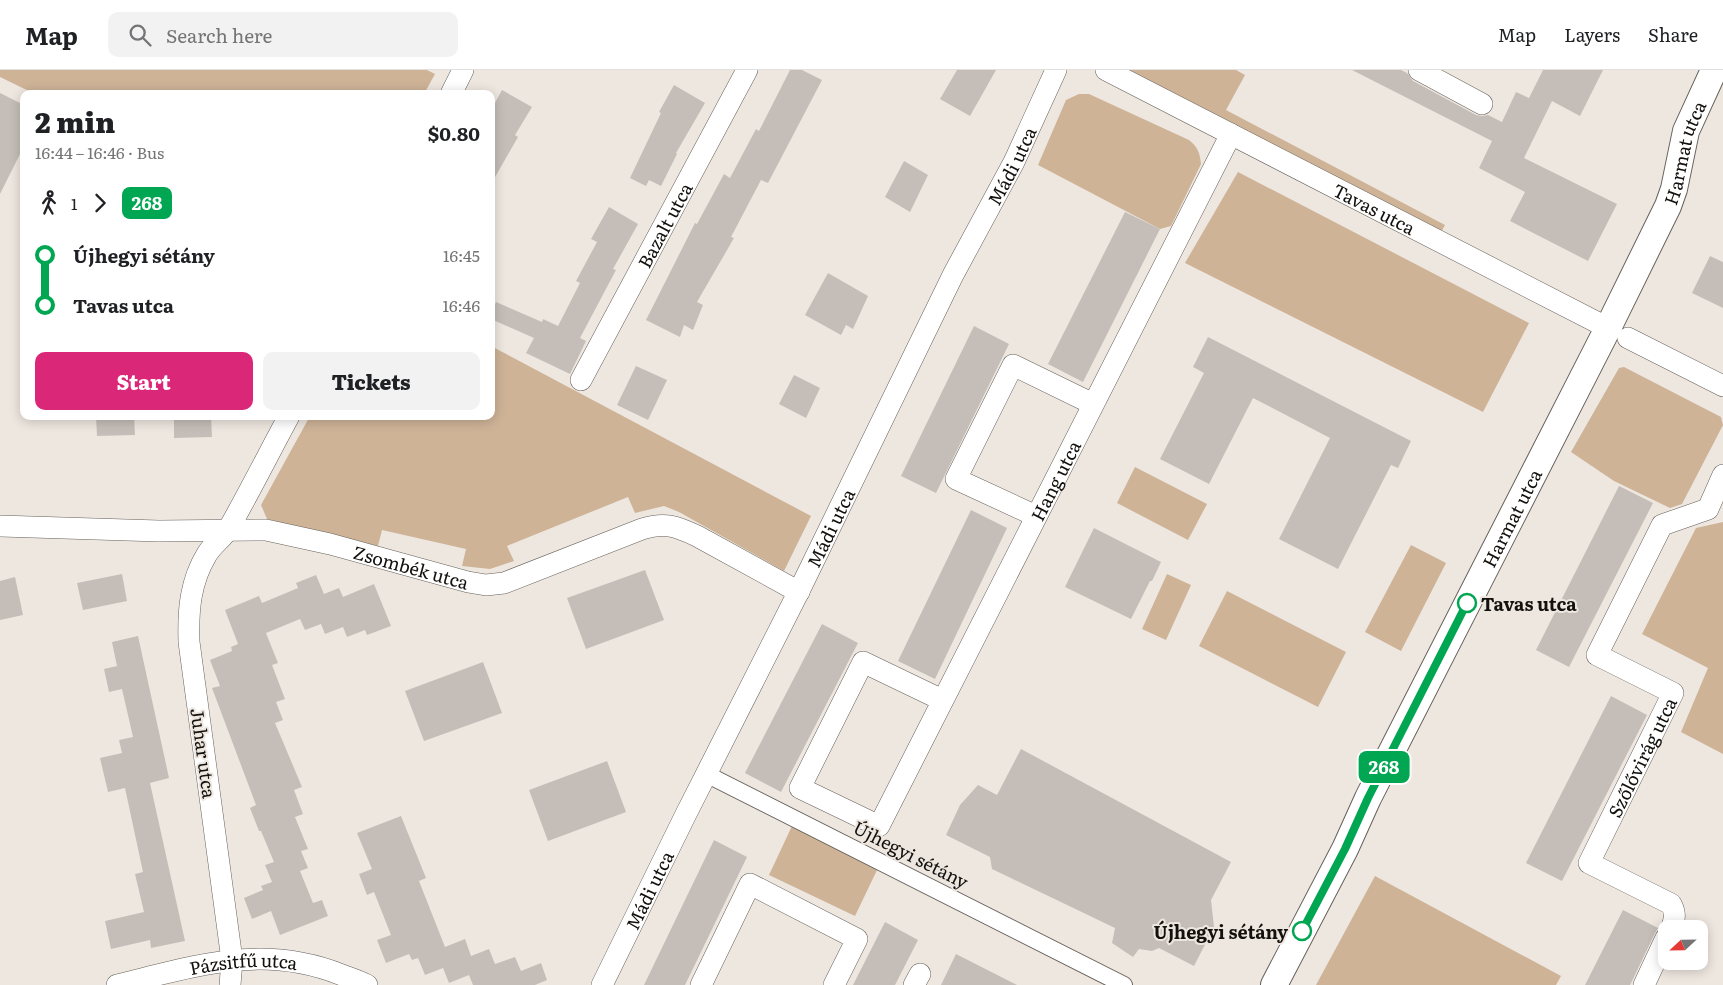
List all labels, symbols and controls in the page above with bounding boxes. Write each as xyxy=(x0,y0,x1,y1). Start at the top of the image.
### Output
search box xyxy=(108,12,458,57)
text: Map xyxy=(25,17,78,52)
icon: search xyxy=(126,21,154,49)
text: Search here xyxy=(166,21,272,49)
text: Map xyxy=(1498,21,1536,48)
text: Layers xyxy=(1564,21,1620,48)
text: Share xyxy=(1648,21,1698,48)
street label: Harmat utca xyxy=(1656,96,1712,208)
text: 2 min xyxy=(35,100,115,142)
text: $0.80 xyxy=(428,119,480,147)
street label: Mádi utca xyxy=(980,122,1042,210)
text: 16:44 – 16:46 · Bus xyxy=(35,140,164,164)
street label: Tavas utca xyxy=(1329,176,1421,241)
street label: Bazalt utca xyxy=(630,177,698,272)
icon: walk xyxy=(35,189,63,217)
icon: forward xyxy=(86,189,114,217)
text: 268 xyxy=(132,189,162,216)
text: 1 xyxy=(71,191,78,215)
text: Újhegyi sétány xyxy=(73,241,215,269)
text: 16:45 xyxy=(443,243,480,267)
text: Tavas utca xyxy=(73,291,174,319)
text: 16:46 xyxy=(442,293,480,317)
button: Start xyxy=(35,352,253,410)
button: Tickets xyxy=(263,352,480,410)
street label: Hang utca xyxy=(1023,435,1087,525)
street label: Harmat utca xyxy=(1475,464,1548,572)
street label: Mádi utca xyxy=(799,483,861,572)
street label: Zsombék utca xyxy=(351,538,472,595)
place label: Tavas utca xyxy=(1481,590,1577,617)
marker: Tavas utca xyxy=(1457,593,1477,613)
street label: Szőlővirág utca xyxy=(1600,692,1683,822)
street label: Juhar utca xyxy=(184,706,224,800)
line badge: 268 xyxy=(1355,751,1413,783)
text: 268 xyxy=(1369,753,1399,780)
street label: Újhegyi sétány xyxy=(849,813,974,895)
street label: Mádi utca xyxy=(618,846,680,934)
place label: Újhegyi sétány xyxy=(1154,918,1288,945)
north arrow xyxy=(1658,920,1708,970)
map controls xyxy=(1658,920,1708,970)
marker: Újhegyi sétány xyxy=(1292,921,1312,941)
street label: Pázsitfű utca xyxy=(187,946,300,981)

